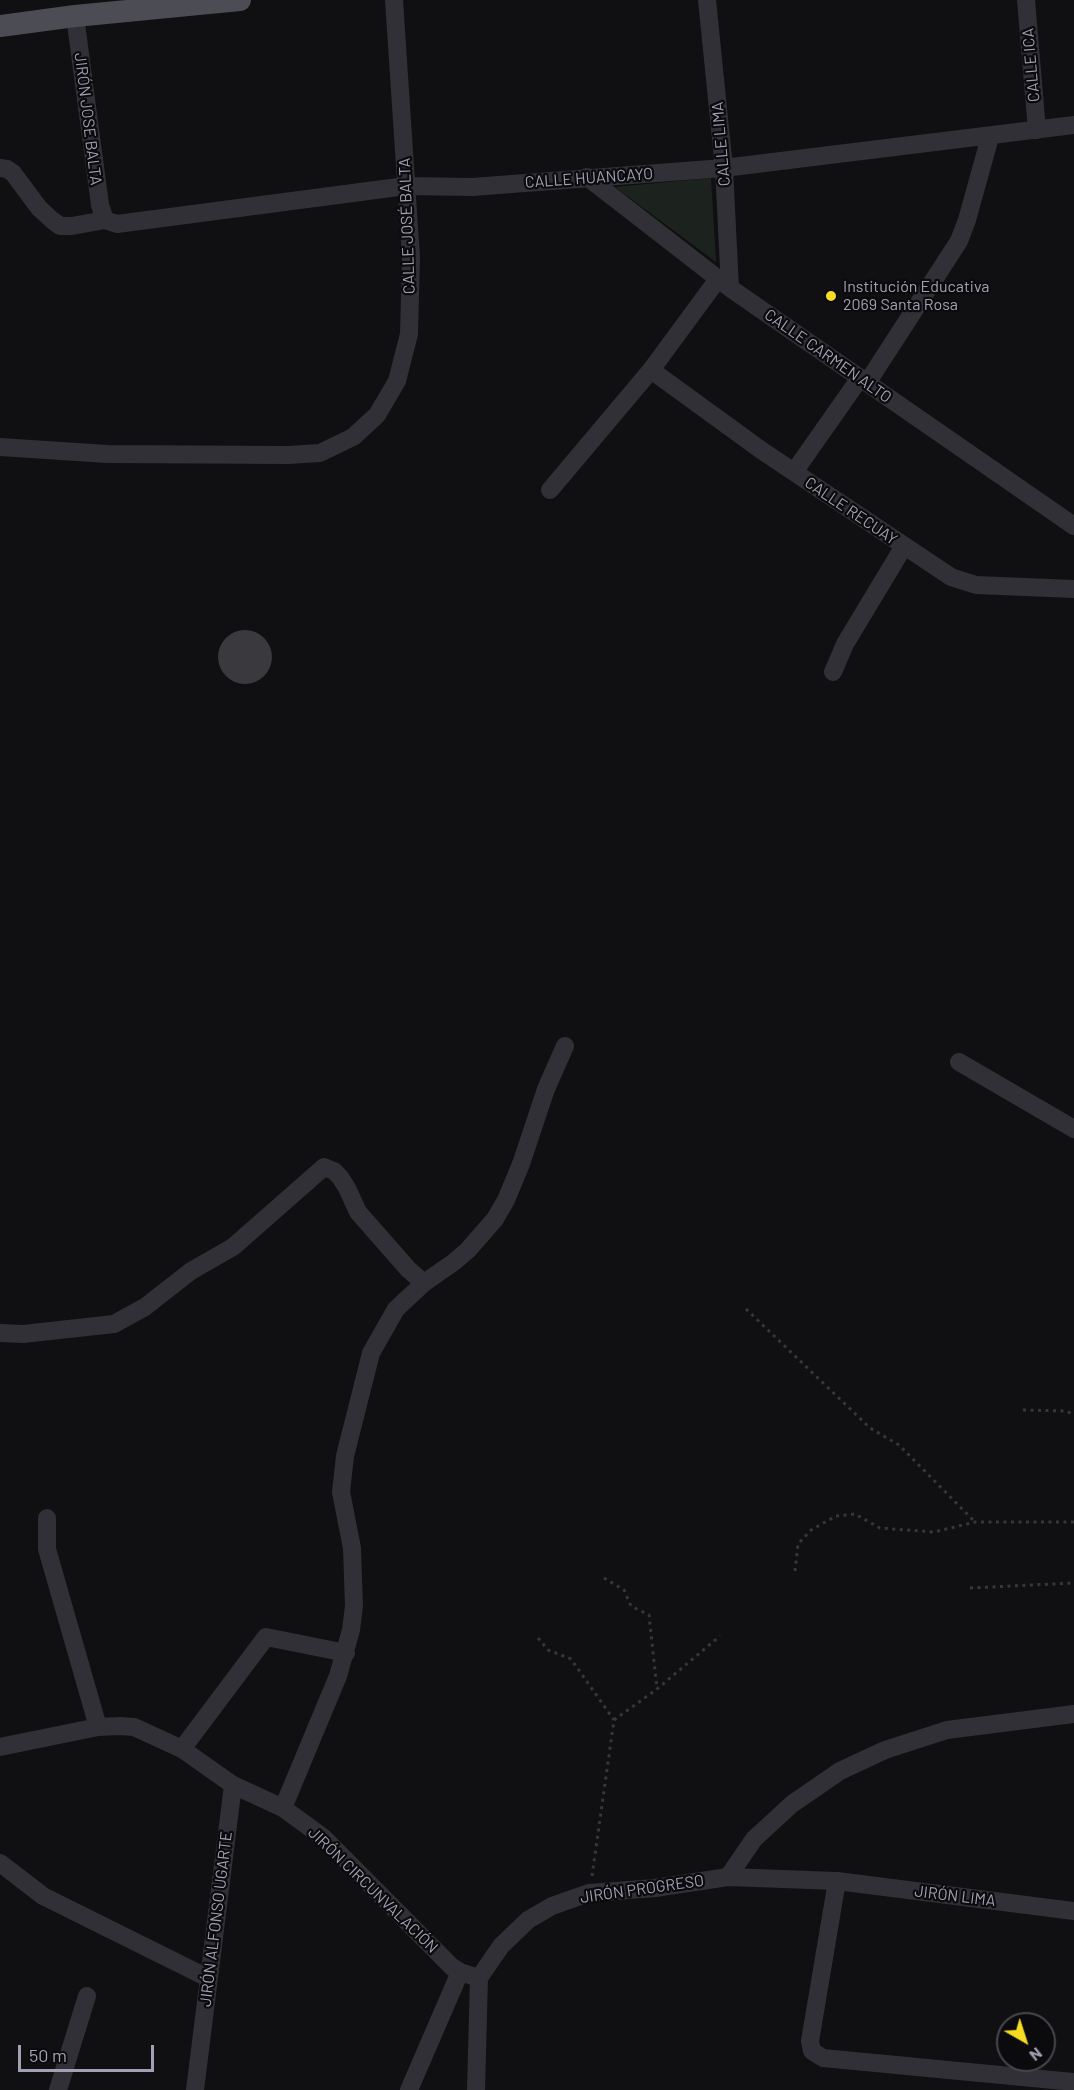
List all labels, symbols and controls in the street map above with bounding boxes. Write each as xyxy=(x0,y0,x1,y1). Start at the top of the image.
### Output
street label: CALLE ICA xyxy=(1018,27,1044,103)
street label: JIRÓN JOSE BALTA xyxy=(70,52,106,186)
street label: CALLE LIMA xyxy=(708,101,734,187)
street label: CALLE JOSÉ BALTA xyxy=(395,157,419,295)
street label: CALLE HUANCAYO xyxy=(524,164,654,192)
place label: Institución Educativa 2069 Santa Rosa xyxy=(843,277,989,315)
marker: Institución Educativa 2069 Santa Rosa xyxy=(824,289,838,303)
street label: CALLE CARMEN ALTO xyxy=(761,305,895,407)
street label: CALLE RECUAY xyxy=(801,473,901,549)
street label: JIRÓN CIRCUNVALACIÓN xyxy=(304,1823,442,1957)
street label: JIRÓN ALFONSO UGARTE xyxy=(196,1830,236,2008)
street label: JIRÓN PROGRESO xyxy=(579,1871,705,1907)
street label: JIRÓN LIMA xyxy=(913,1882,997,1910)
north arrow xyxy=(996,2012,1056,2072)
scale bar xyxy=(21,2033,158,2071)
text: 50 m xyxy=(29,2044,67,2066)
text: N xyxy=(1026,2044,1047,2066)

